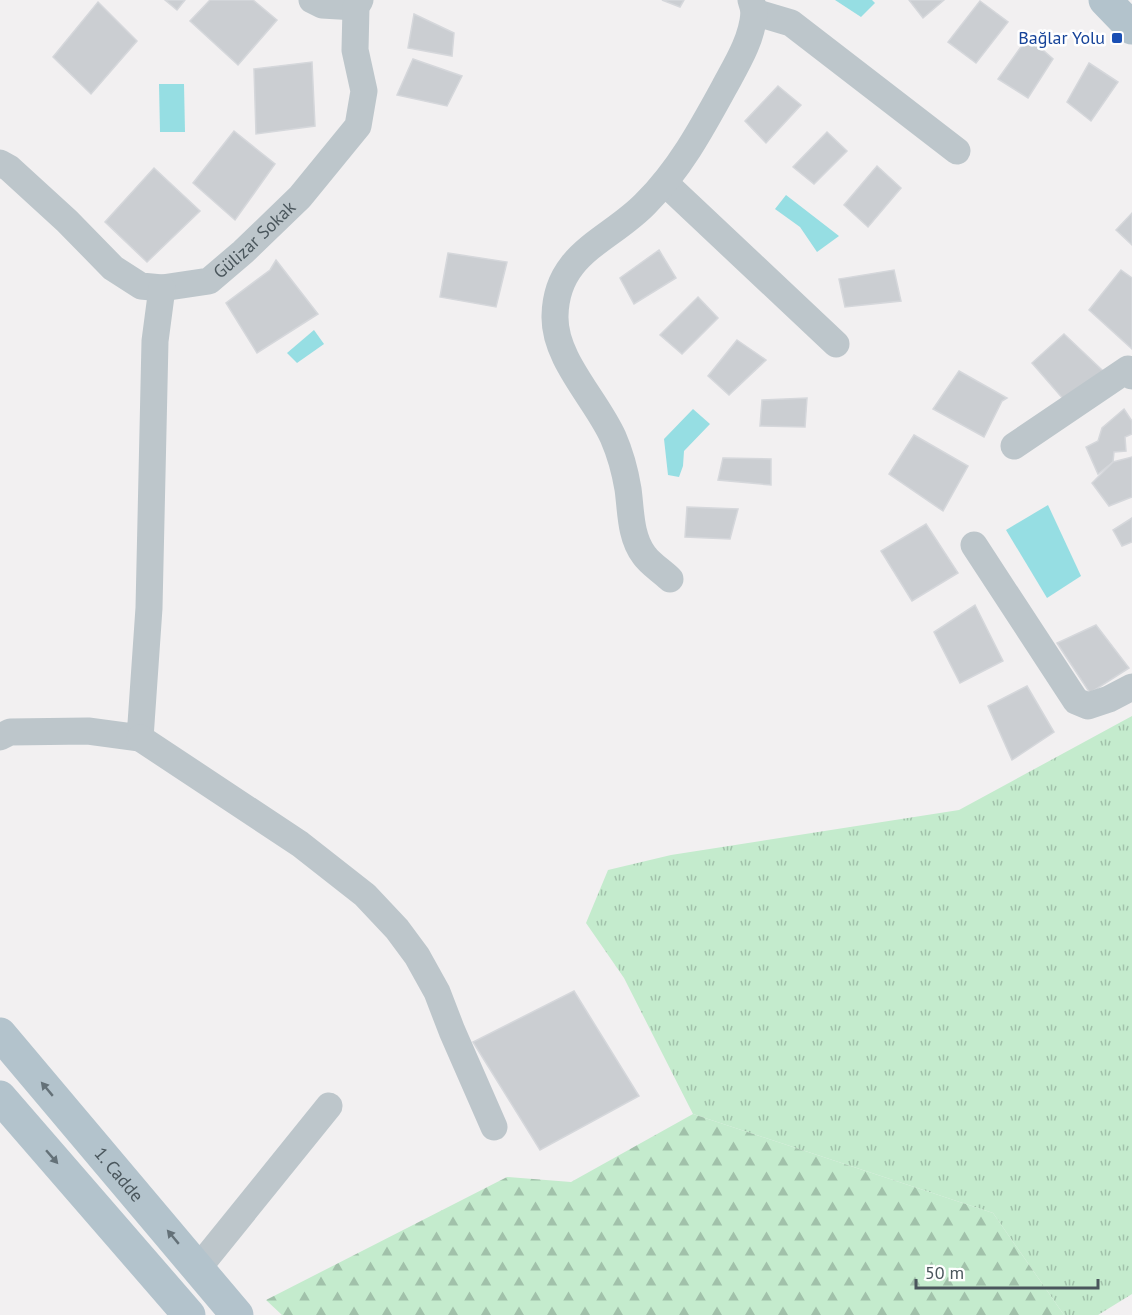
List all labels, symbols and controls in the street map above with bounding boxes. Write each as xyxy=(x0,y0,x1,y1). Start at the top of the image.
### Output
place label: Bağlar Yolu xyxy=(1018,26,1105,49)
marker: Bağlar Yolu xyxy=(1110,31,1124,45)
street label: Gülizar Sokak xyxy=(208,195,300,283)
one-way arrow xyxy=(41,1082,54,1097)
street label: 1. Cadde xyxy=(89,1142,149,1206)
one-way arrow xyxy=(45,1150,59,1165)
one-way arrow xyxy=(167,1229,180,1245)
scale bar xyxy=(916,1252,1098,1290)
text: 50 m xyxy=(925,1261,964,1284)

